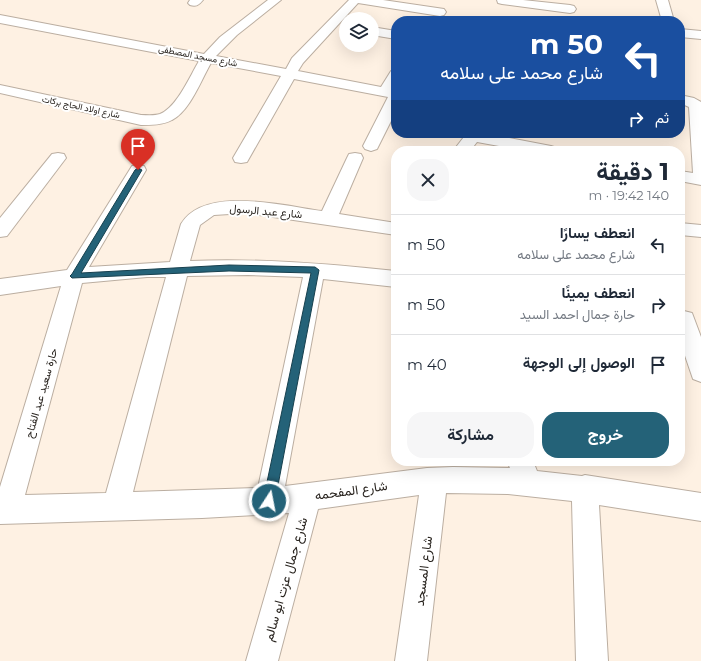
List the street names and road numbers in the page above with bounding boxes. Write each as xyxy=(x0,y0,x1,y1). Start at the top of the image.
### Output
street label: شارع مسجد المصطفى xyxy=(158,42,238,70)
street label: شارع اولاد الحاج بركات xyxy=(41,93,121,121)
street label: شارع عبد الرسول xyxy=(229,201,303,222)
street label: حارة سعيد عبد الفتاح xyxy=(21,346,61,440)
street label: شارع المفحمه xyxy=(314,477,389,505)
street label: شارع جمال عزت ابو سالم xyxy=(260,515,312,643)
street label: شارع المسجد xyxy=(411,535,437,607)

